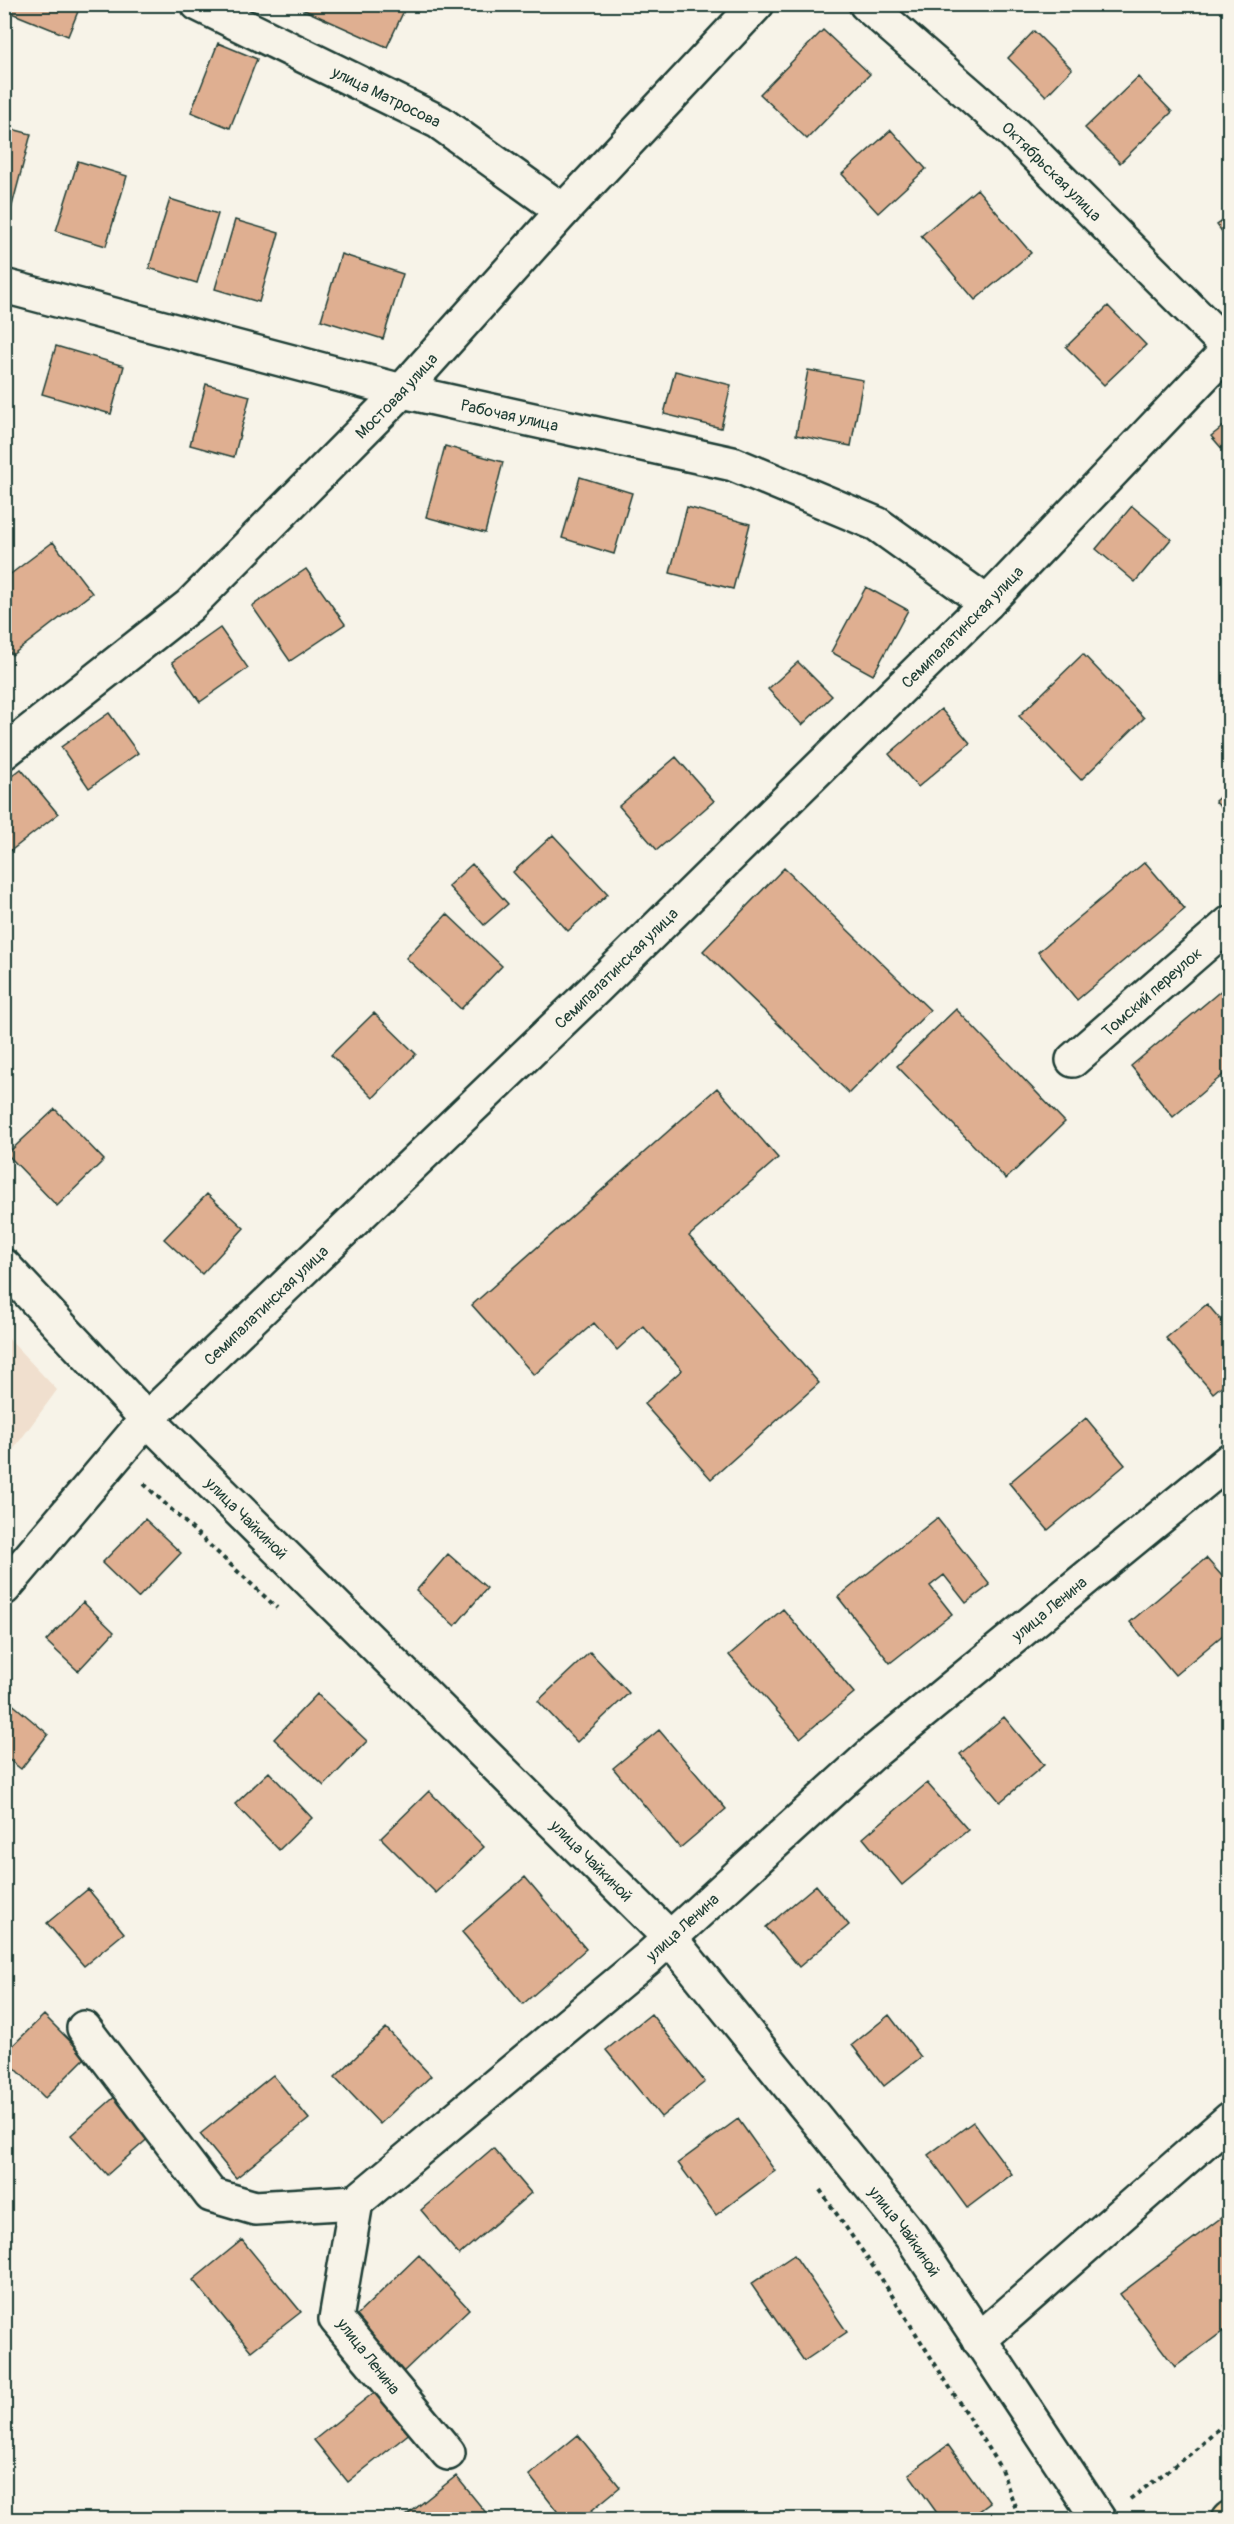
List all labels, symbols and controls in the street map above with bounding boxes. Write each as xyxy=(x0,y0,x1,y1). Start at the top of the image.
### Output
street label: улица Матросова xyxy=(328,62,444,132)
street label: Октябрьская улица xyxy=(997,118,1105,226)
street label: Мостовая улица xyxy=(351,349,442,443)
street label: Рабочая улица xyxy=(459,395,560,436)
street label: Семипалатинская улица xyxy=(897,562,1028,693)
street label: Семипалатинская улица xyxy=(551,904,683,1033)
street label: Томский переулок xyxy=(1098,943,1206,1041)
street label: Семипалатинская улица xyxy=(200,1241,333,1370)
street label: улица Чайкиной xyxy=(200,1473,291,1564)
street label: улица Ленина xyxy=(1007,1573,1091,1647)
street label: улица Чайкиной xyxy=(545,1815,636,1906)
street label: улица Ленина xyxy=(642,1889,723,1967)
street label: улица Чайкиной xyxy=(863,2182,944,2281)
street label: улица Ленина xyxy=(332,2314,404,2399)

